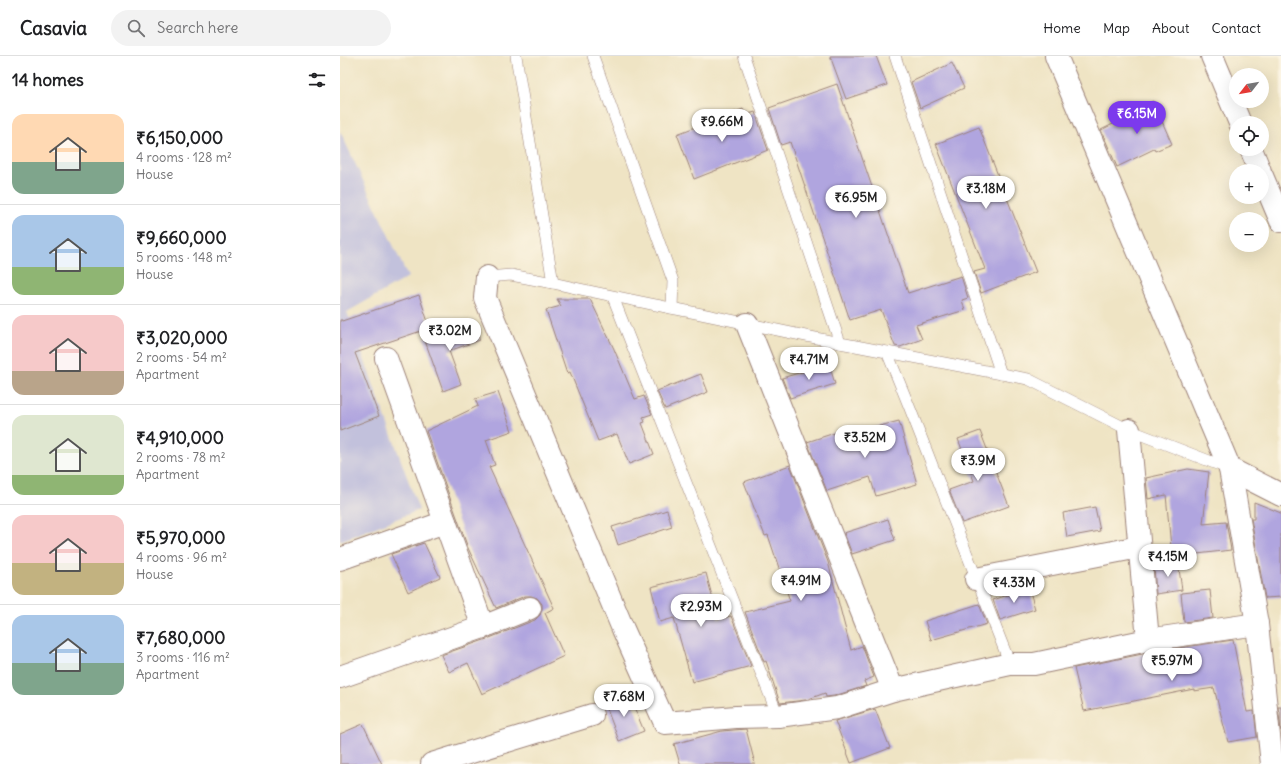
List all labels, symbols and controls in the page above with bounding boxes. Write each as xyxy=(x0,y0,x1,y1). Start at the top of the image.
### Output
search box xyxy=(111,10,391,46)
text: Casavia xyxy=(20,16,87,40)
icon: search xyxy=(125,17,147,39)
text: Search here xyxy=(157,18,238,37)
text: Home xyxy=(1043,19,1081,37)
text: Map xyxy=(1103,19,1130,37)
text: About xyxy=(1152,19,1190,37)
text: Contact xyxy=(1212,19,1261,37)
north arrow xyxy=(1229,68,1269,108)
map controls xyxy=(1229,68,1269,252)
text: 14 homes xyxy=(12,69,84,91)
icon: filters xyxy=(306,69,328,91)
pin: ₹6.15M xyxy=(1104,101,1170,135)
text: ₹6.15M xyxy=(1117,105,1157,122)
pin: ₹9.66M xyxy=(689,109,755,143)
text: ₹9.66M xyxy=(701,113,743,130)
button: locate xyxy=(1229,116,1269,156)
text: ₹6,150,000 xyxy=(136,127,223,149)
icon: home xyxy=(44,130,92,178)
text: 4 rooms · 128 m² xyxy=(136,149,232,166)
button: + xyxy=(1229,164,1269,204)
text: House xyxy=(136,166,173,183)
pin: ₹3.18M xyxy=(953,176,1019,210)
text: ₹3.18M xyxy=(966,180,1006,197)
pin: ₹6.95M xyxy=(823,185,889,219)
text: ₹6.95M xyxy=(834,189,878,206)
button: − xyxy=(1229,212,1269,252)
text: ₹9,660,000 xyxy=(136,227,227,249)
icon: home xyxy=(44,231,92,279)
text: 5 rooms · 148 m² xyxy=(136,249,232,266)
text: House xyxy=(136,266,173,283)
pin: ₹3.02M xyxy=(417,318,483,352)
text: ₹3.02M xyxy=(428,322,472,339)
text: ₹3,020,000 xyxy=(136,327,228,349)
icon: home xyxy=(44,331,92,379)
pin: ₹4.71M xyxy=(776,347,842,381)
text: 2 rooms · 54 m² xyxy=(136,349,227,366)
text: ₹4.71M xyxy=(789,351,829,368)
text: Apartment xyxy=(136,366,199,383)
pin: ₹3.52M xyxy=(832,425,898,459)
text: ₹4,910,000 xyxy=(136,427,224,449)
text: ₹3.52M xyxy=(844,429,886,446)
icon: home xyxy=(44,431,92,479)
pin: ₹3.9M xyxy=(950,448,1006,482)
text: 2 rooms · 78 m² xyxy=(136,449,226,466)
text: ₹3.9M xyxy=(960,452,996,469)
text: Apartment xyxy=(136,466,199,483)
text: ₹5,970,000 xyxy=(136,527,226,549)
icon: home xyxy=(44,531,92,579)
pin: ₹4.15M xyxy=(1135,544,1201,578)
text: ₹4.15M xyxy=(1148,548,1188,565)
text: 4 rooms · 96 m² xyxy=(136,549,227,566)
text: House xyxy=(136,566,173,583)
pin: ₹4.91M xyxy=(768,568,834,602)
pin: ₹4.33M xyxy=(981,570,1047,604)
text: ₹4.91M xyxy=(781,572,821,589)
text: ₹4.33M xyxy=(993,574,1035,591)
pin: ₹2.93M xyxy=(668,594,734,628)
text: ₹2.93M xyxy=(680,598,722,615)
text: ₹7,680,000 xyxy=(136,627,226,649)
icon: home xyxy=(44,631,92,679)
pin: ₹5.97M xyxy=(1139,648,1205,682)
text: 3 rooms · 116 m² xyxy=(136,649,230,666)
text: ₹5.97M xyxy=(1151,652,1193,669)
text: Apartment xyxy=(136,666,199,683)
pin: ₹7.68M xyxy=(591,684,657,718)
text: ₹7.68M xyxy=(603,688,645,705)

